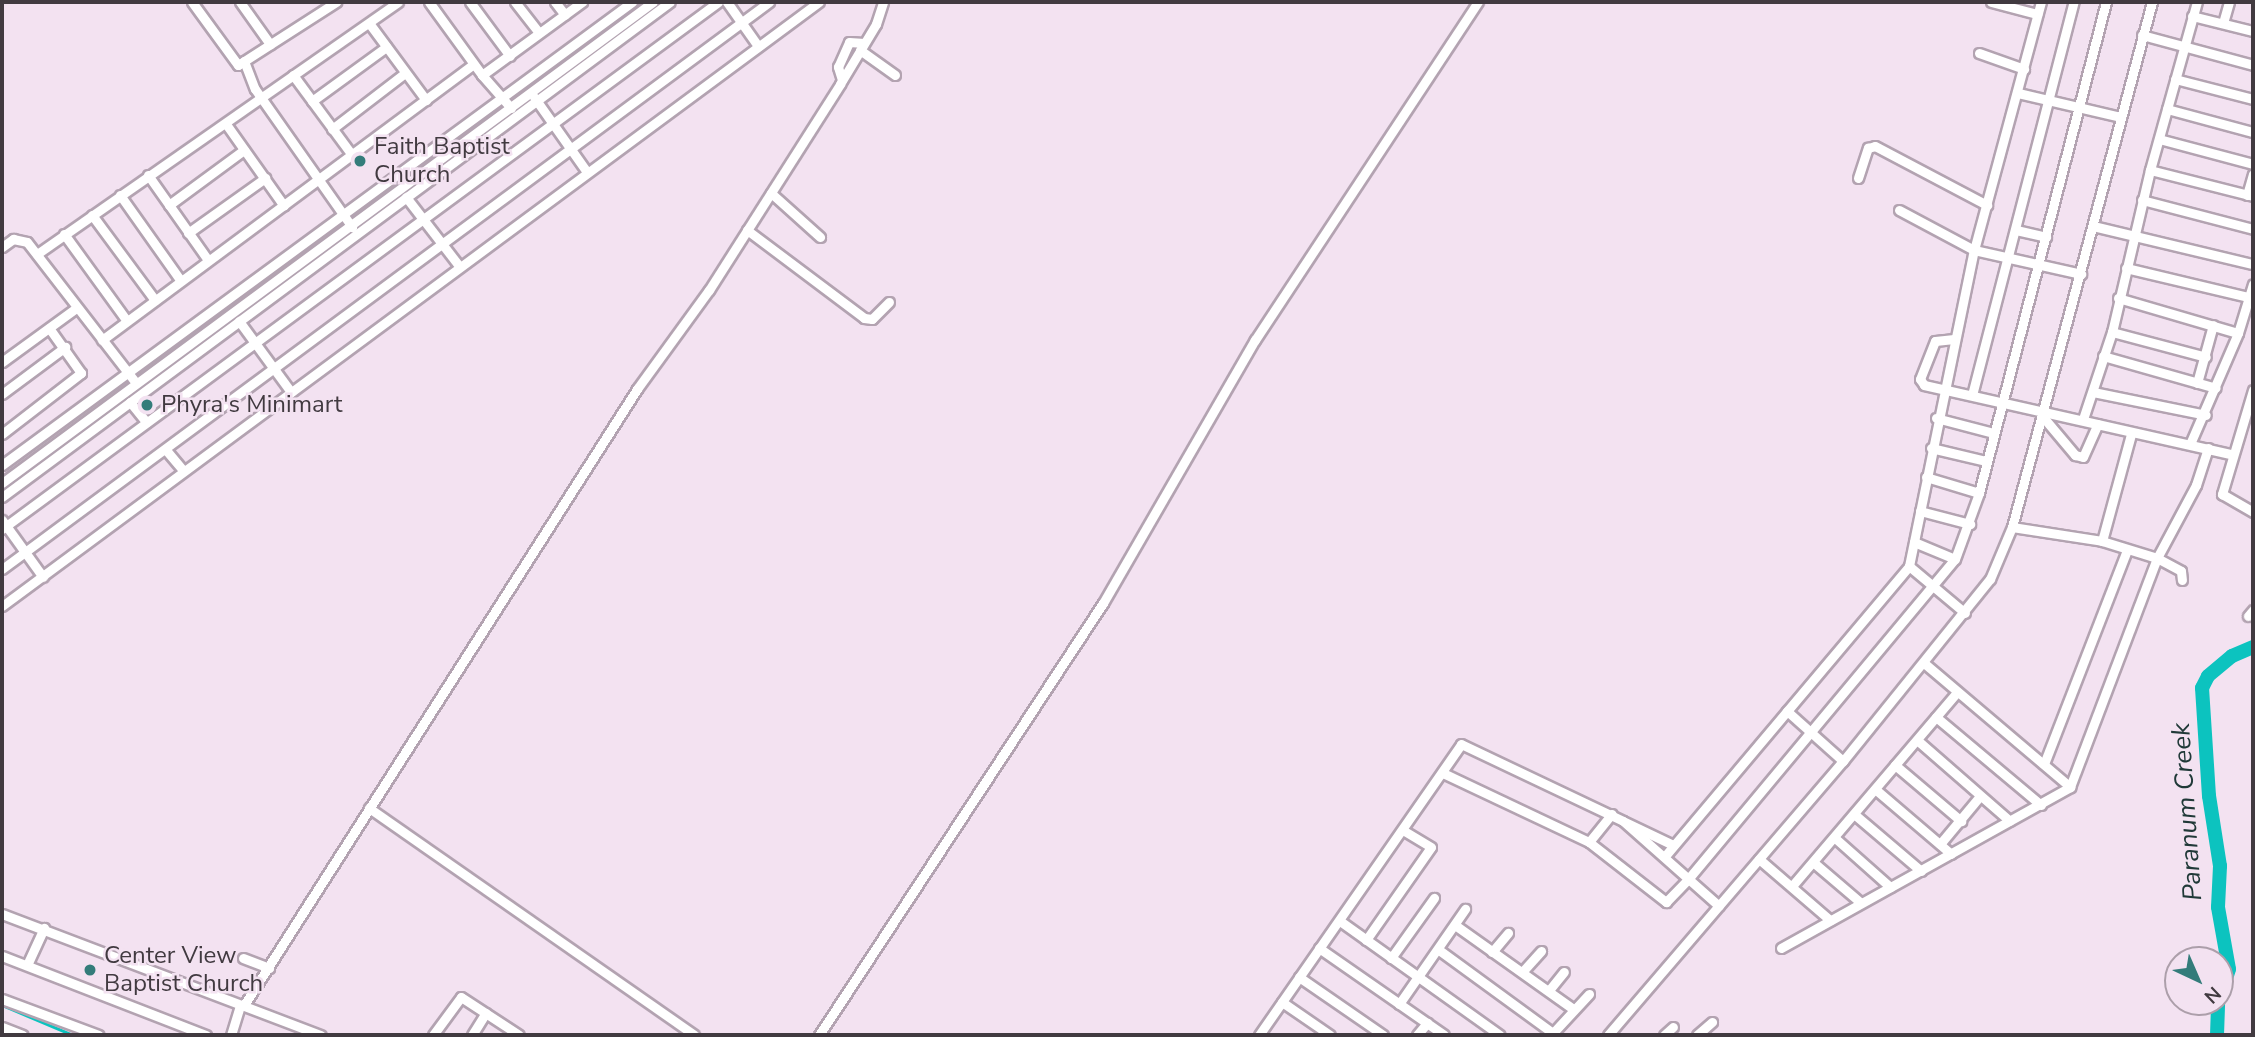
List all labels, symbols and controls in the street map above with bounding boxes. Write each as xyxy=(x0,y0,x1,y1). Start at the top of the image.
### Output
place label: Faith Baptist Church xyxy=(374,133,510,189)
marker: Faith Baptist Church xyxy=(352,153,368,169)
place label: Phyra's Minimart xyxy=(161,391,342,419)
marker: Phyra's Minimart xyxy=(139,397,155,413)
water label: Paranum Creek xyxy=(2165,722,2209,902)
place label: Center View Baptist Church xyxy=(104,942,263,998)
north arrow xyxy=(2164,946,2234,1016)
marker: Center View Baptist Church xyxy=(82,962,98,978)
text: N xyxy=(2198,980,2226,1009)

